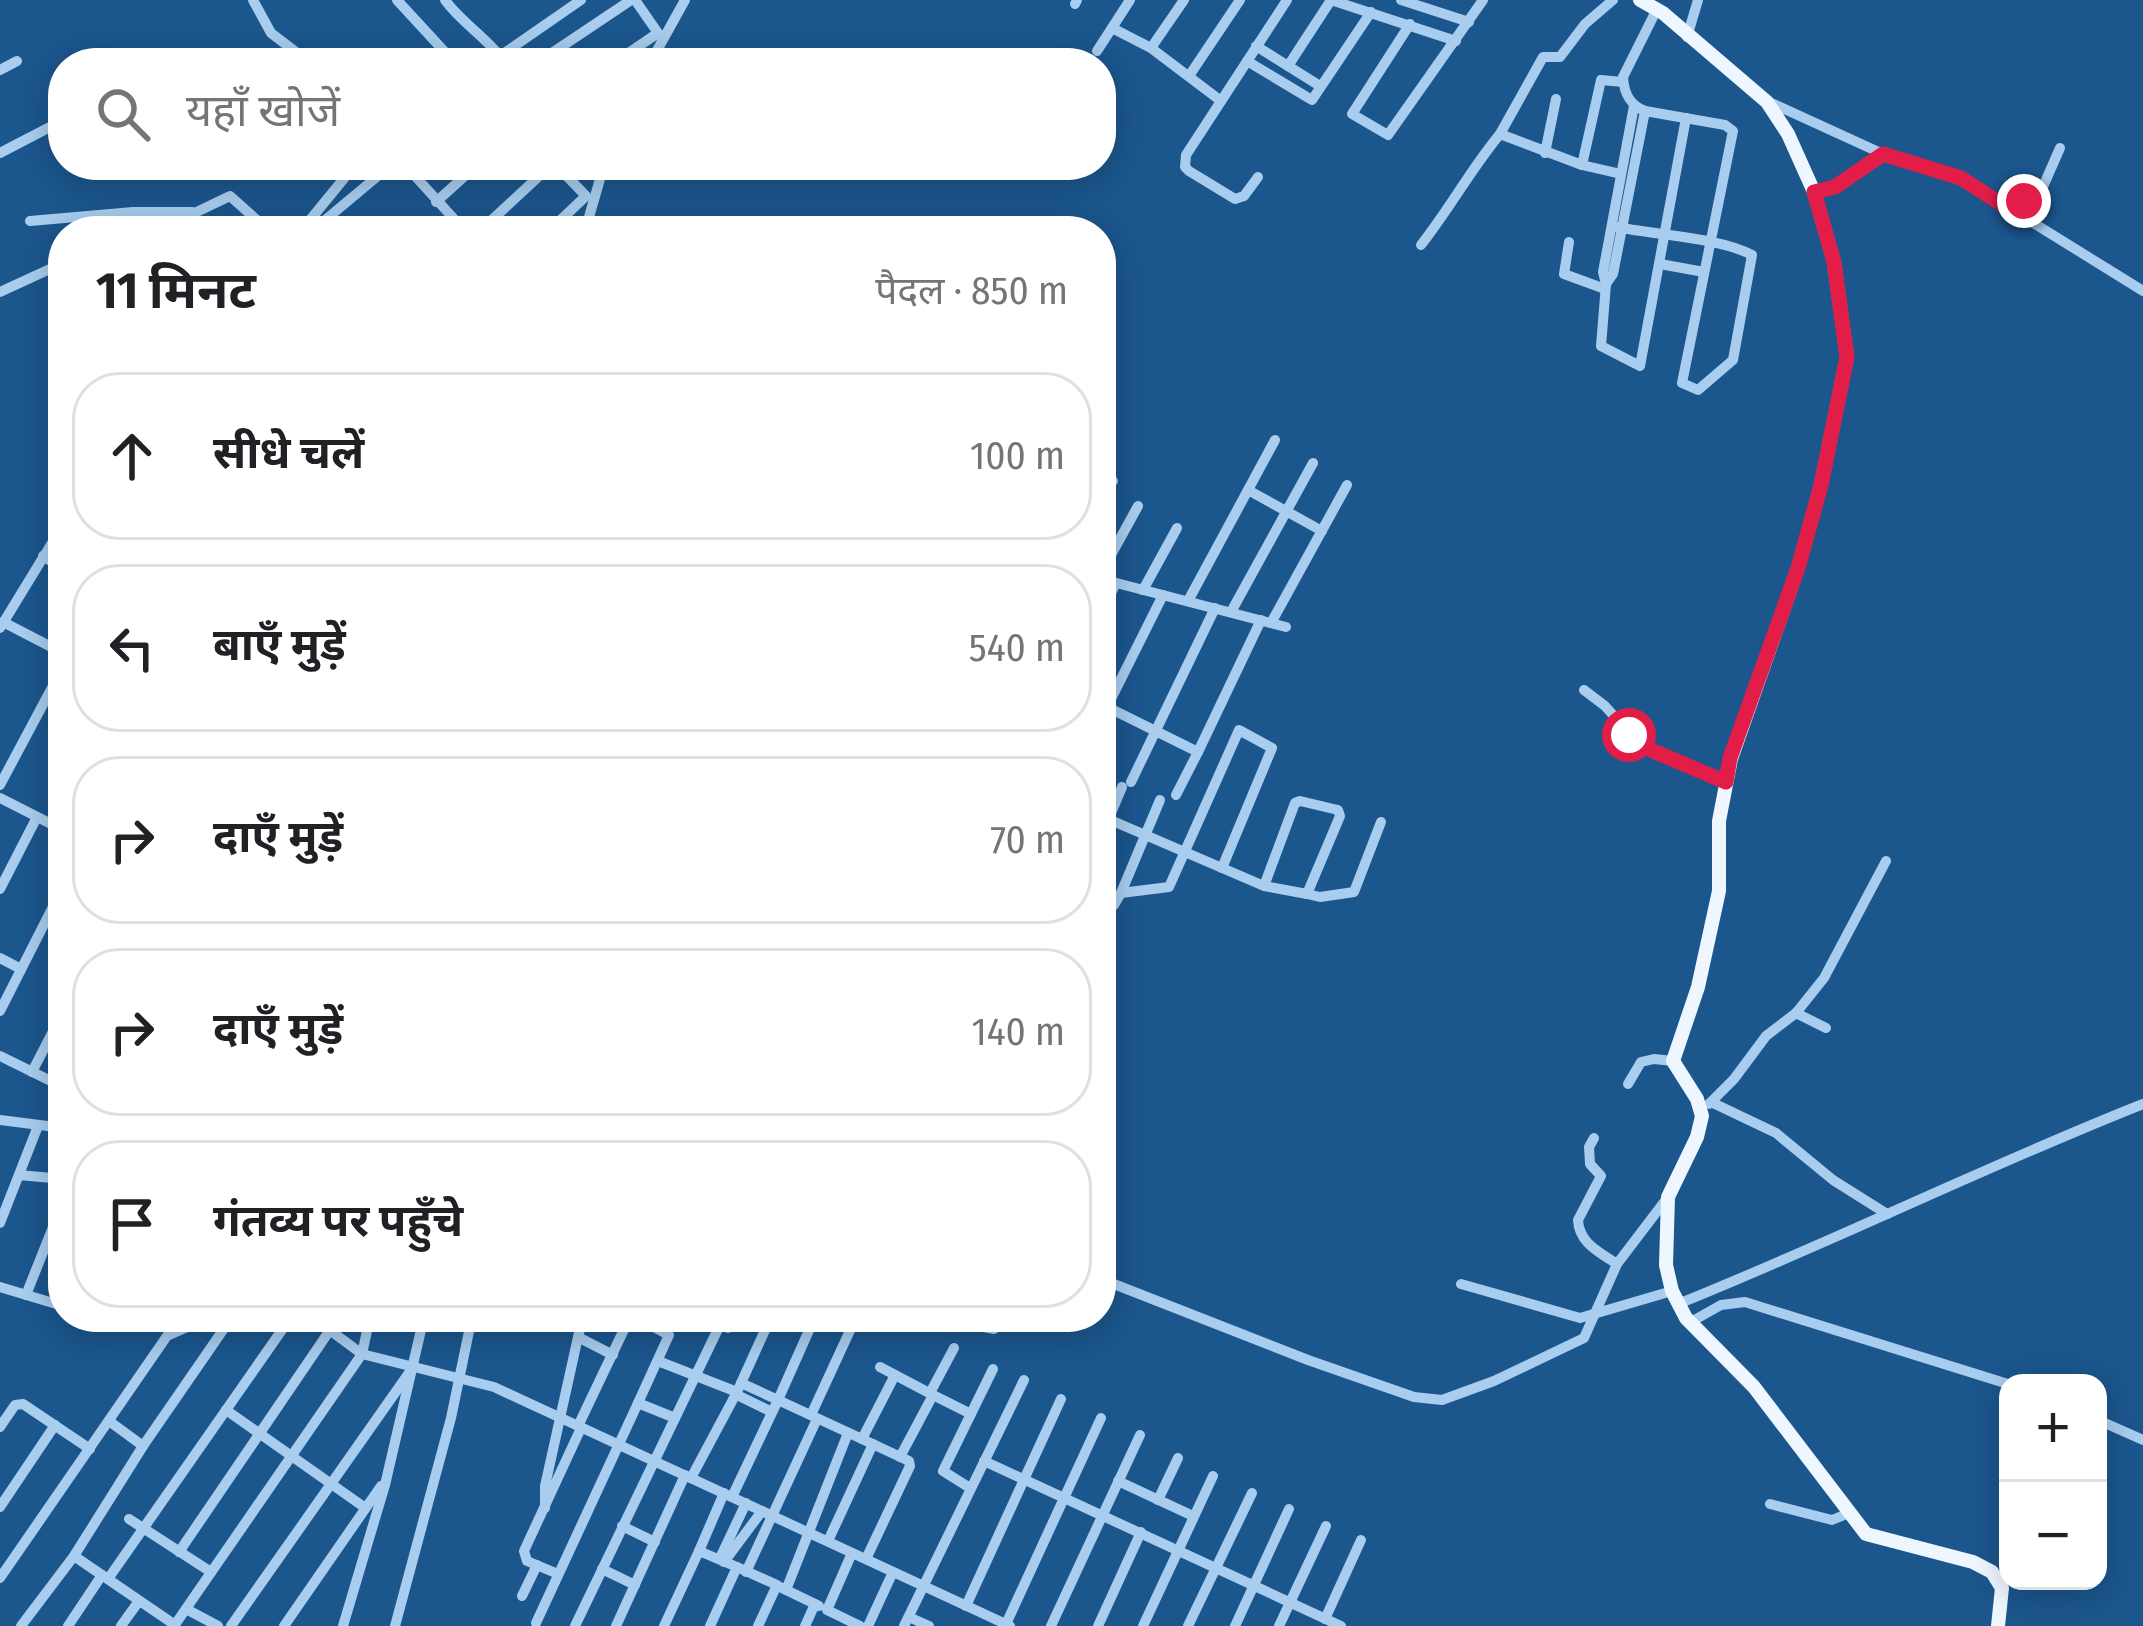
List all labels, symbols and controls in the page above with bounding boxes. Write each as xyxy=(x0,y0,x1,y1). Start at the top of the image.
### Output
search box xyxy=(48,48,1116,180)
icon: search xyxy=(90,81,156,147)
text: यहाँ खोजें xyxy=(186,84,340,138)
route end xyxy=(1997,174,2051,228)
text: 11 मिनट xyxy=(96,260,256,322)
text: पैदल · 850 m xyxy=(875,268,1068,314)
icon: ahead xyxy=(99,423,165,489)
text: सीधे चलें xyxy=(213,426,364,480)
text: 100 m xyxy=(970,433,1065,479)
icon: left xyxy=(99,615,165,681)
text: बाएँ मुड़ें xyxy=(213,618,346,672)
text: 540 m xyxy=(969,625,1065,671)
route start xyxy=(1602,708,1656,762)
icon: right xyxy=(99,807,165,873)
text: दाएँ मुड़ें xyxy=(213,810,343,864)
text: 70 m xyxy=(990,817,1065,863)
icon: right xyxy=(99,999,165,1065)
text: दाएँ मुड़ें xyxy=(213,1002,343,1056)
text: 140 m xyxy=(971,1009,1065,1055)
icon: arrive xyxy=(99,1191,165,1257)
text: गंतव्य पर पहुँचे xyxy=(213,1194,463,1248)
map controls xyxy=(1999,1374,2107,1590)
button: + xyxy=(1999,1374,2107,1482)
button: − xyxy=(1999,1482,2107,1590)

